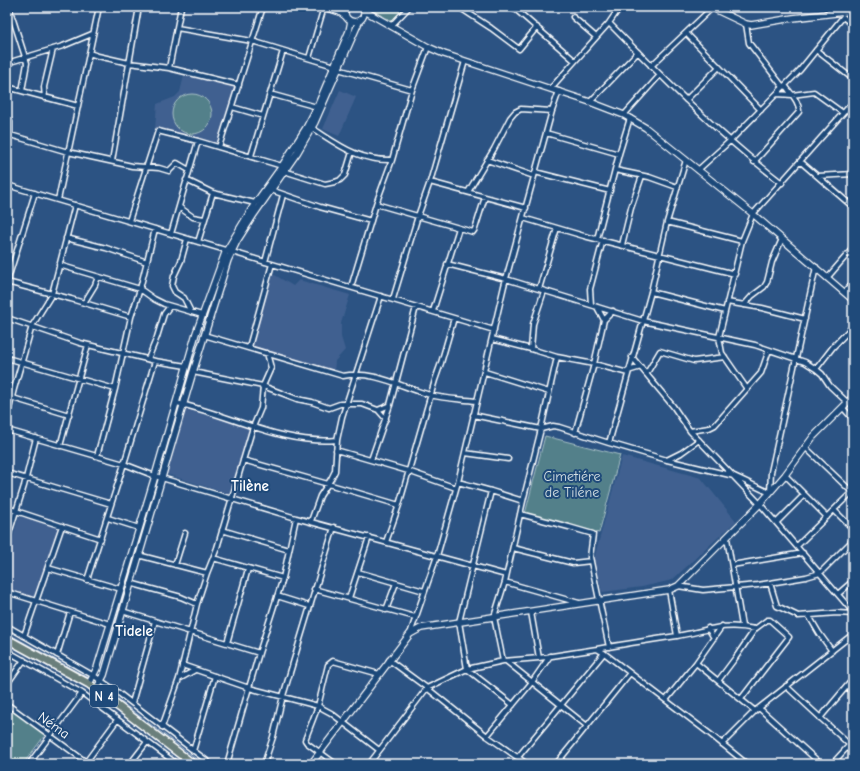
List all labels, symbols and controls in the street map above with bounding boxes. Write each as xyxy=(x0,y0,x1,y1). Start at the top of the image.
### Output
park label: Cimetiére de Tiléne xyxy=(544,468,600,501)
district label: Tilène xyxy=(231,477,269,495)
district label: Tidele xyxy=(115,622,153,640)
road number: N 4 xyxy=(90,685,118,707)
street label: Néma xyxy=(35,708,73,743)

